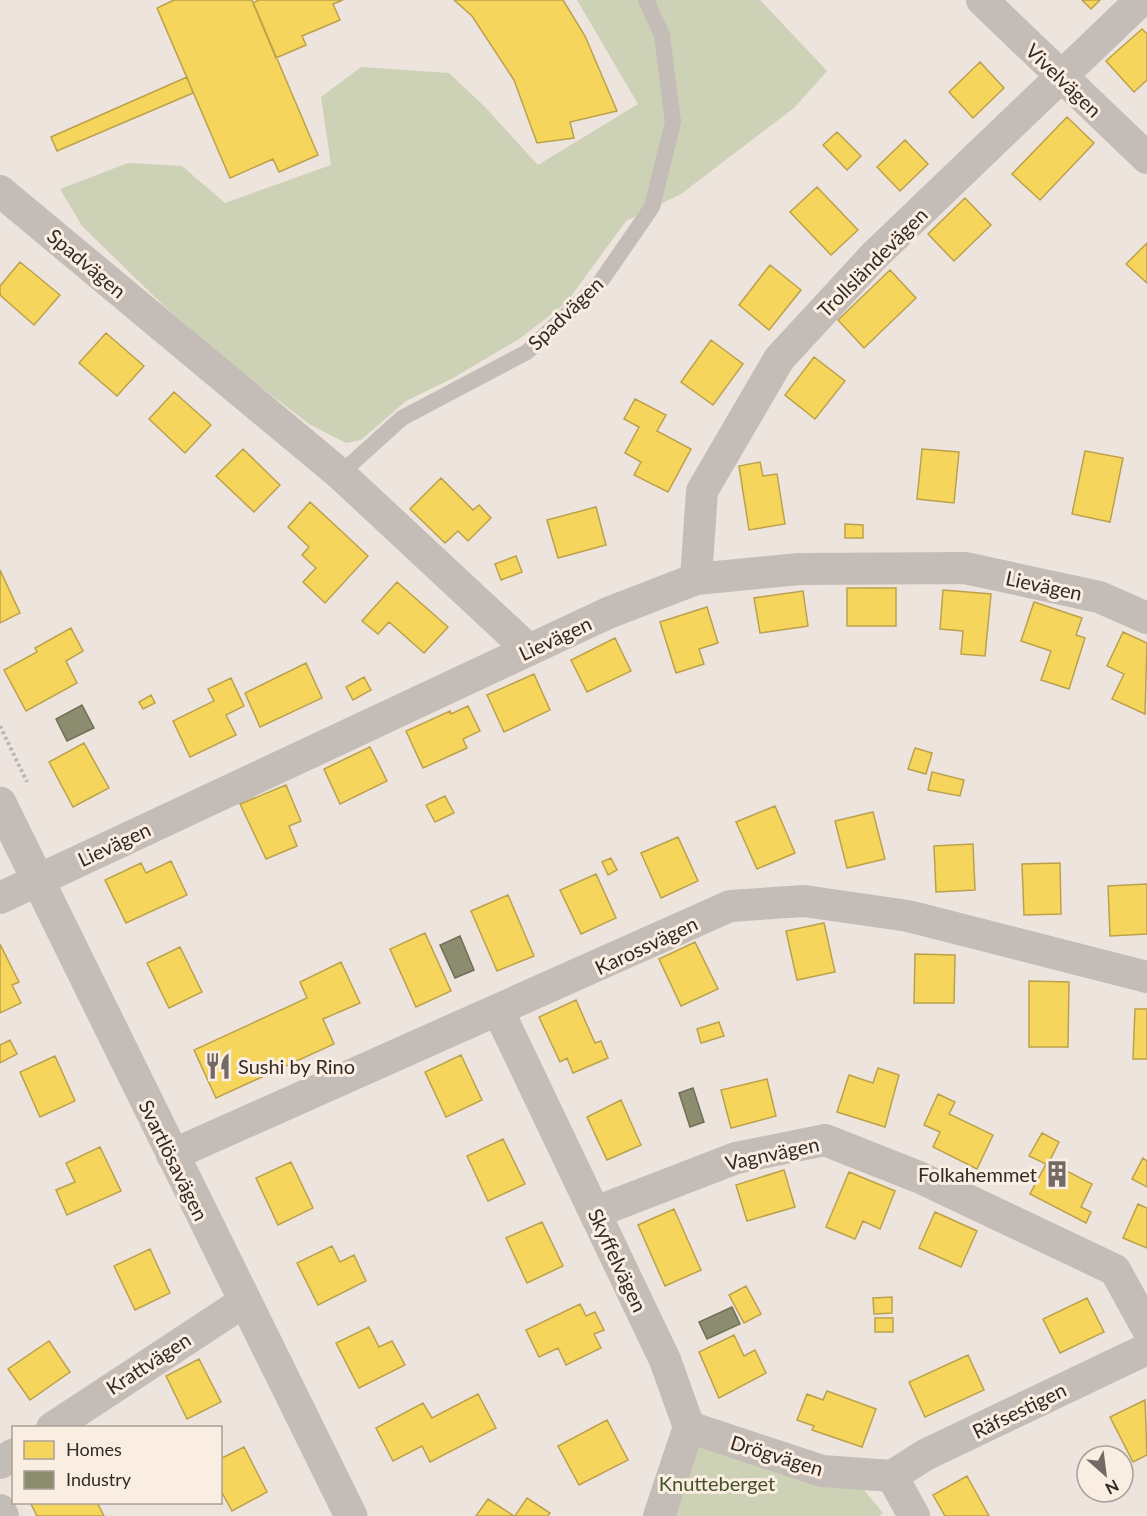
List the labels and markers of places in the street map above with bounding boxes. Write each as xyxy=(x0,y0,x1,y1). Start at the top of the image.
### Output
restaurant icon: Sushi by Rino xyxy=(203,1051,233,1081)
place label: Sushi by Rino xyxy=(238,1054,355,1078)
building icon: Folkahemmet xyxy=(1042,1159,1072,1189)
place label: Folkahemmet xyxy=(918,1162,1037,1186)

